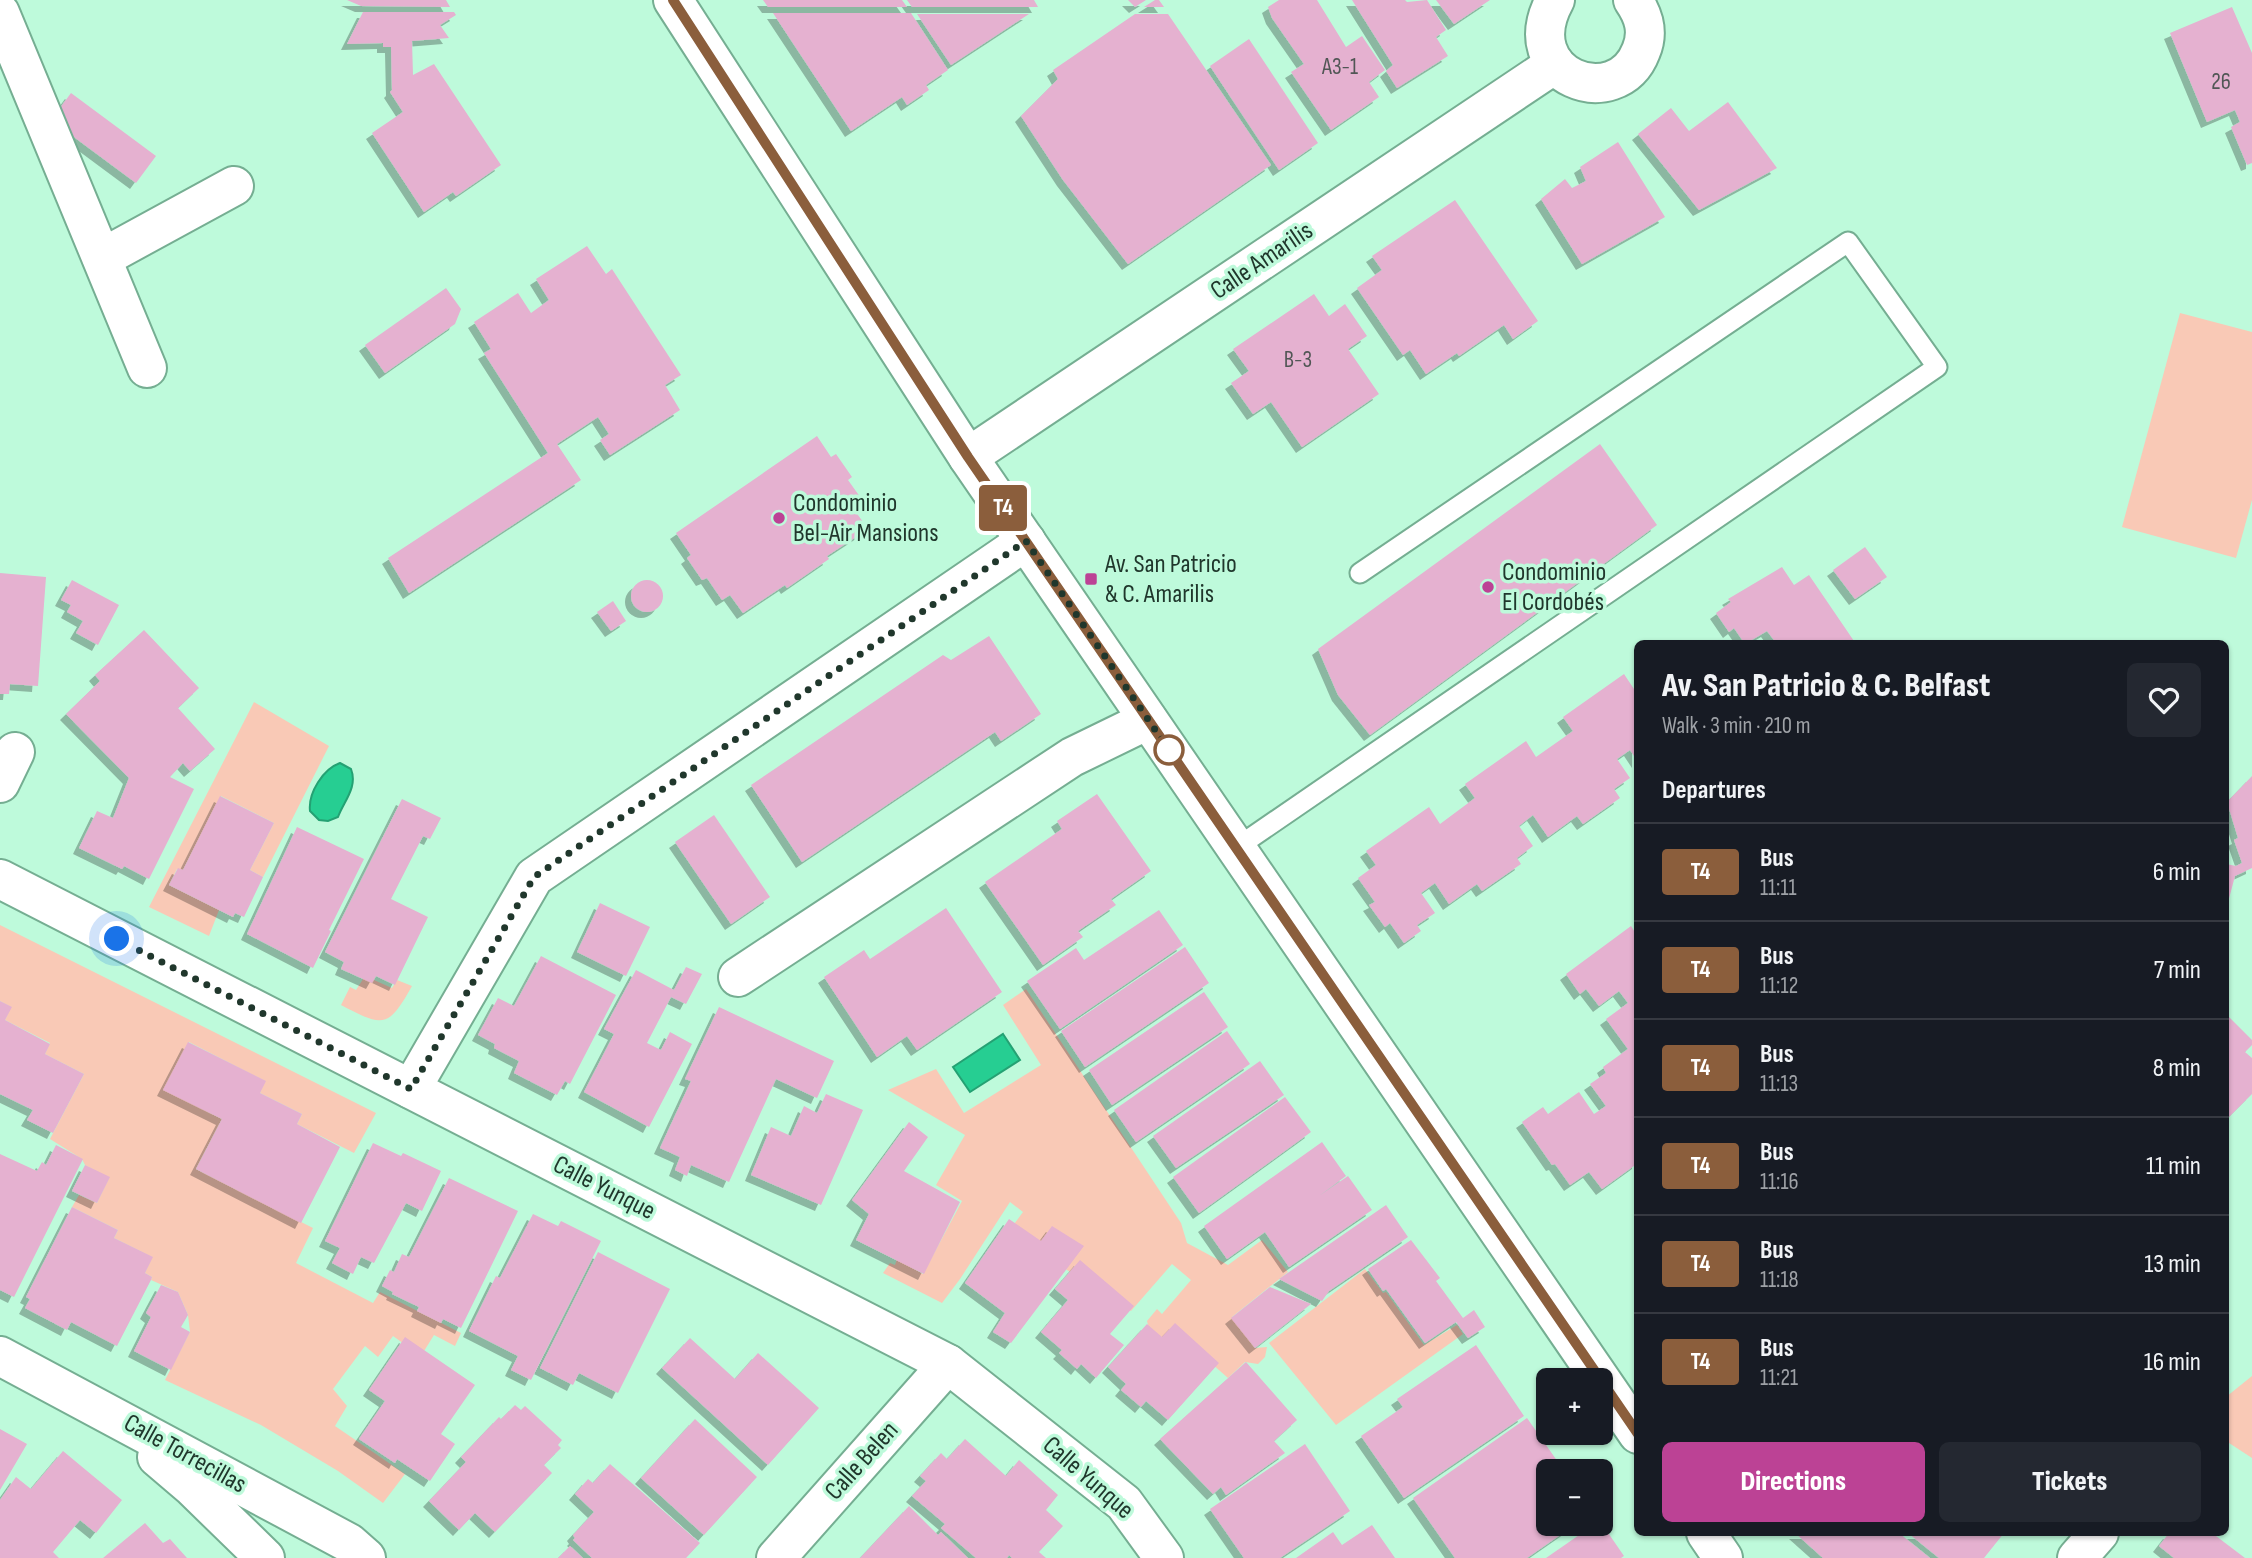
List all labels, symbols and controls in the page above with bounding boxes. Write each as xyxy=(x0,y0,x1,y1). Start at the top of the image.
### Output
house number: A3-1 xyxy=(1321,53,1358,81)
house number: 26 xyxy=(2211,68,2231,96)
street label: Calle Amarilis xyxy=(1205,216,1319,306)
house number: B-3 xyxy=(1284,346,1312,374)
line badge: T4 xyxy=(972,485,1034,531)
place label: Condominio Bel-Air Mansions xyxy=(793,488,938,549)
text: T4 xyxy=(993,493,1013,522)
marker: Condominio Bel-Air Mansions xyxy=(771,510,787,526)
place label: Av. San Patricio & C. Amarilis xyxy=(1104,549,1237,610)
place label: Condominio El Cordobés xyxy=(1502,557,1606,618)
marker: Av. San Patricio & C. Amarilis xyxy=(1083,571,1099,587)
marker: Condominio El Cordobés xyxy=(1480,579,1496,595)
button: heart xyxy=(2127,663,2201,737)
text: Av. San Patricio & C. Belfast xyxy=(1662,666,1990,706)
text: Walk · 3 min · 210 m xyxy=(1662,712,1811,740)
unlabelled marker xyxy=(1154,735,1184,765)
text: Departures xyxy=(1662,775,1766,806)
text: Bus xyxy=(1760,843,1794,874)
text: T4 xyxy=(1690,857,1711,886)
text: 6 min xyxy=(2153,857,2201,888)
text: 11:11 xyxy=(1760,874,1797,902)
your location xyxy=(99,921,134,956)
text: Bus xyxy=(1760,941,1794,972)
text: T4 xyxy=(1690,955,1711,984)
text: 7 min xyxy=(2154,955,2201,986)
text: 11:12 xyxy=(1760,972,1798,1000)
text: Bus xyxy=(1760,1039,1794,1070)
text: T4 xyxy=(1690,1053,1711,1082)
text: 8 min xyxy=(2153,1053,2201,1084)
text: 11:13 xyxy=(1760,1070,1798,1098)
text: Bus xyxy=(1760,1137,1794,1168)
street label: Calle Yunque xyxy=(548,1149,660,1227)
text: T4 xyxy=(1690,1151,1711,1180)
text: 11 min xyxy=(2146,1151,2201,1182)
text: 11:16 xyxy=(1760,1168,1799,1196)
text: Bus xyxy=(1760,1235,1794,1266)
text: T4 xyxy=(1690,1249,1711,1278)
text: 13 min xyxy=(2144,1249,2201,1280)
text: 11:18 xyxy=(1760,1266,1799,1294)
text: Bus xyxy=(1760,1333,1794,1364)
text: T4 xyxy=(1690,1347,1711,1376)
text: 16 min xyxy=(2144,1347,2201,1378)
text: 11:21 xyxy=(1760,1364,1798,1392)
map controls xyxy=(1536,1368,1613,1536)
button: + xyxy=(1536,1368,1613,1445)
street label: Calle Torrecillas xyxy=(118,1408,252,1500)
street label: Calle Belen xyxy=(819,1415,905,1507)
street label: Calle Yunque xyxy=(1036,1430,1140,1526)
button: Directions xyxy=(1662,1442,1925,1522)
button: Tickets xyxy=(1939,1442,2201,1522)
button: − xyxy=(1536,1459,1613,1536)

